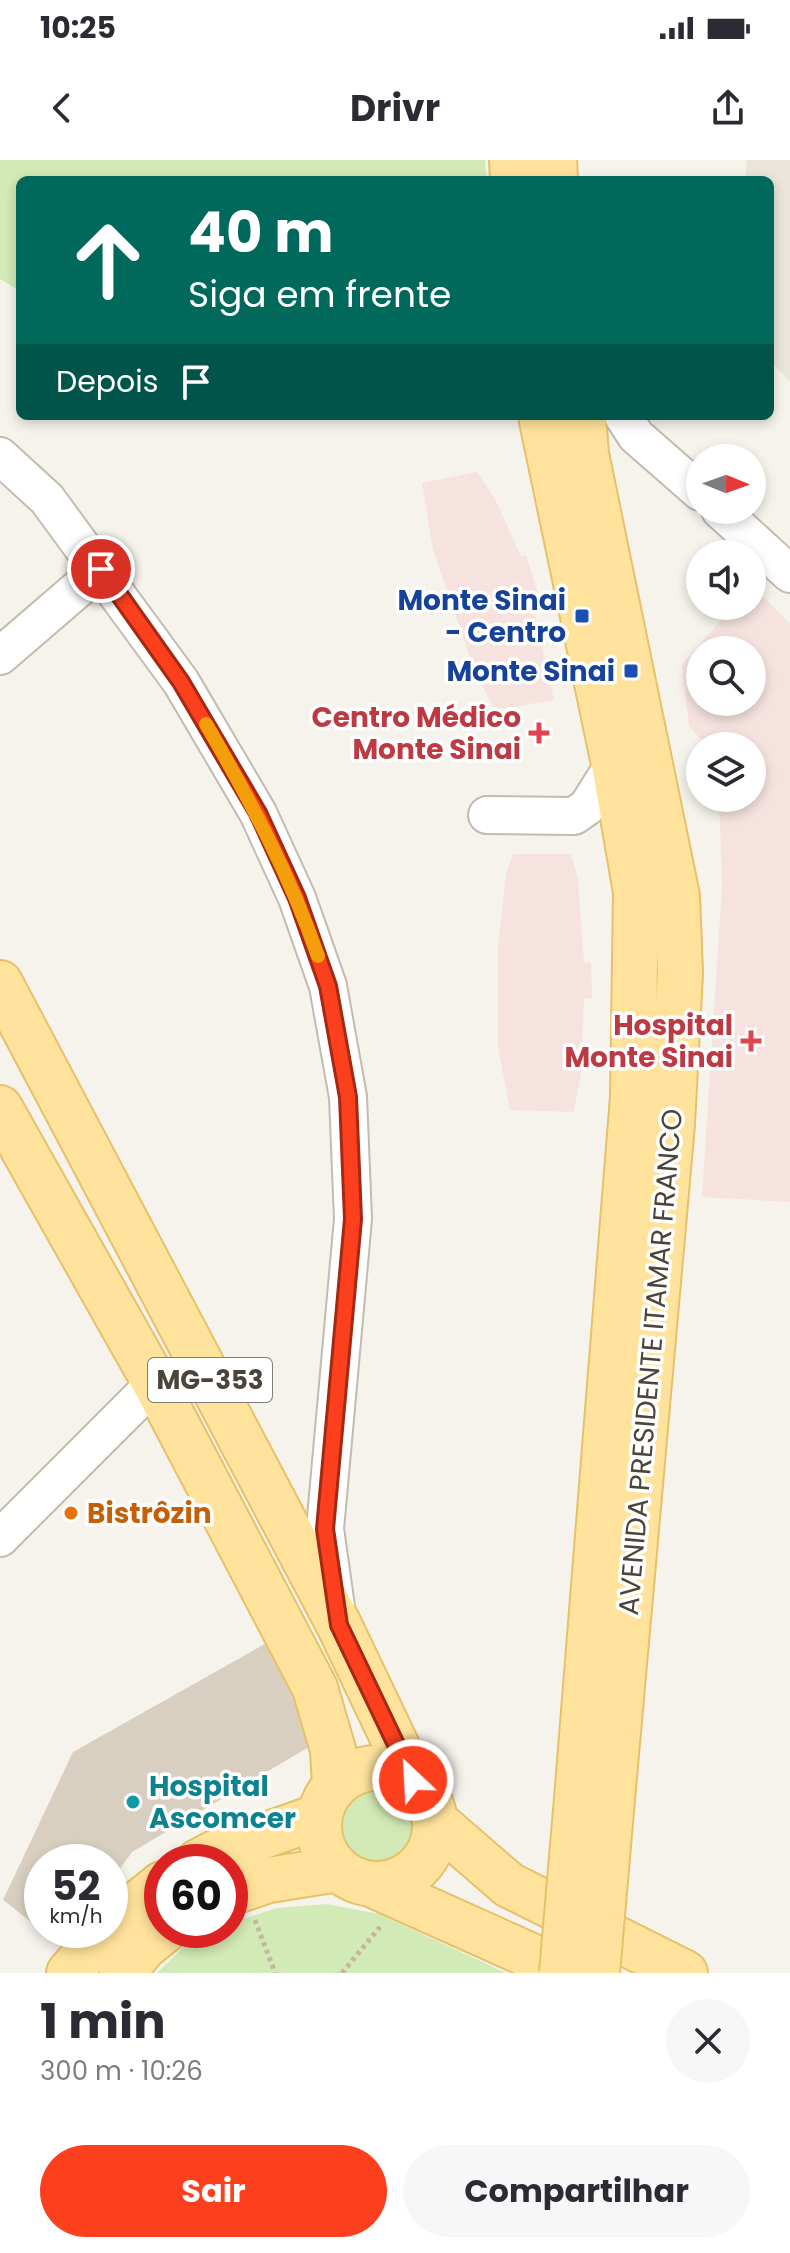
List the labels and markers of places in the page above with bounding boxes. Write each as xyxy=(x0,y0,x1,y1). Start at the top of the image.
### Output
pin xyxy=(67,535,135,603)
place label: Monte Sinai - Centro xyxy=(397,581,566,652)
marker: Monte Sinai - Centro xyxy=(573,607,591,625)
place label: Monte Sinai xyxy=(446,652,615,691)
marker: Monte Sinai xyxy=(622,662,640,680)
place label: Centro Médico Monte Sinai xyxy=(311,698,521,769)
marker: Centro Médico Monte Sinai xyxy=(528,722,550,744)
place label: Hospital Monte Sinai xyxy=(564,1006,733,1077)
marker: Hospital Monte Sinai xyxy=(740,1030,762,1052)
place label: Bistrôzin xyxy=(87,1494,212,1533)
marker: Bistrôzin xyxy=(62,1504,80,1522)
place label: Hospital Ascomcer xyxy=(149,1767,296,1838)
marker: Hospital Ascomcer xyxy=(124,1793,142,1811)

